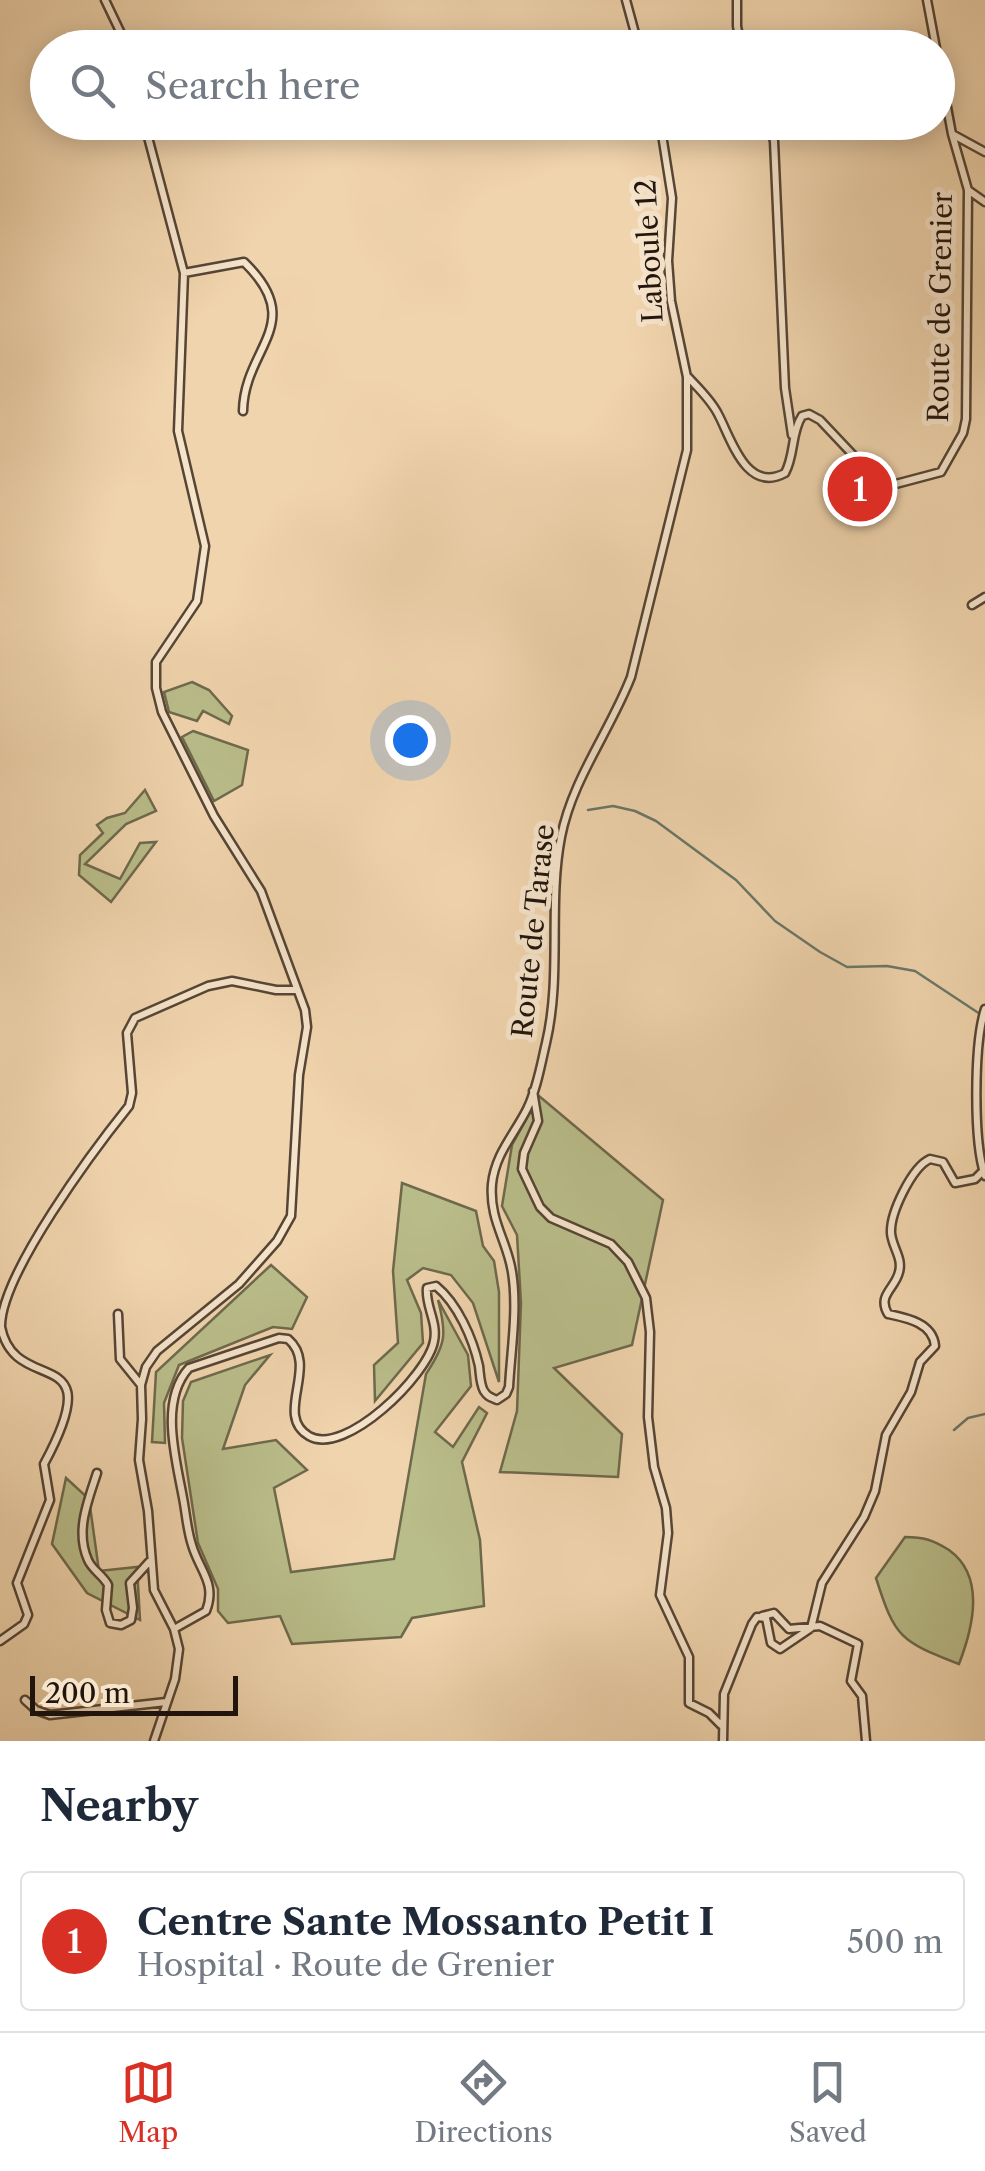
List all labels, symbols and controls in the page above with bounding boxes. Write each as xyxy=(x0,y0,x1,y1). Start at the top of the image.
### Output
search box xyxy=(30,30,955,140)
icon: search xyxy=(65,58,120,113)
text: Search here xyxy=(145,62,360,109)
street label: Laboule 12 xyxy=(628,178,670,324)
street label: Route de Grenier xyxy=(921,191,959,423)
pin: 1 xyxy=(828,452,892,526)
your location xyxy=(385,715,436,766)
street label: Route de Tarase xyxy=(505,823,561,1039)
scale bar xyxy=(30,1671,238,1716)
text: 200 m xyxy=(45,1676,130,1710)
text: Nearby xyxy=(40,1780,198,1832)
text: Centre Sante Mossanto Petit I xyxy=(137,1898,715,1945)
text: 1 xyxy=(67,1922,82,1961)
text: 500 m xyxy=(847,1922,943,1961)
text: Hospital · Route de Grenier xyxy=(137,1945,555,1984)
tab: Map xyxy=(118,2055,178,2149)
tab: Directions xyxy=(414,2055,553,2149)
tab: Saved xyxy=(789,2055,867,2149)

